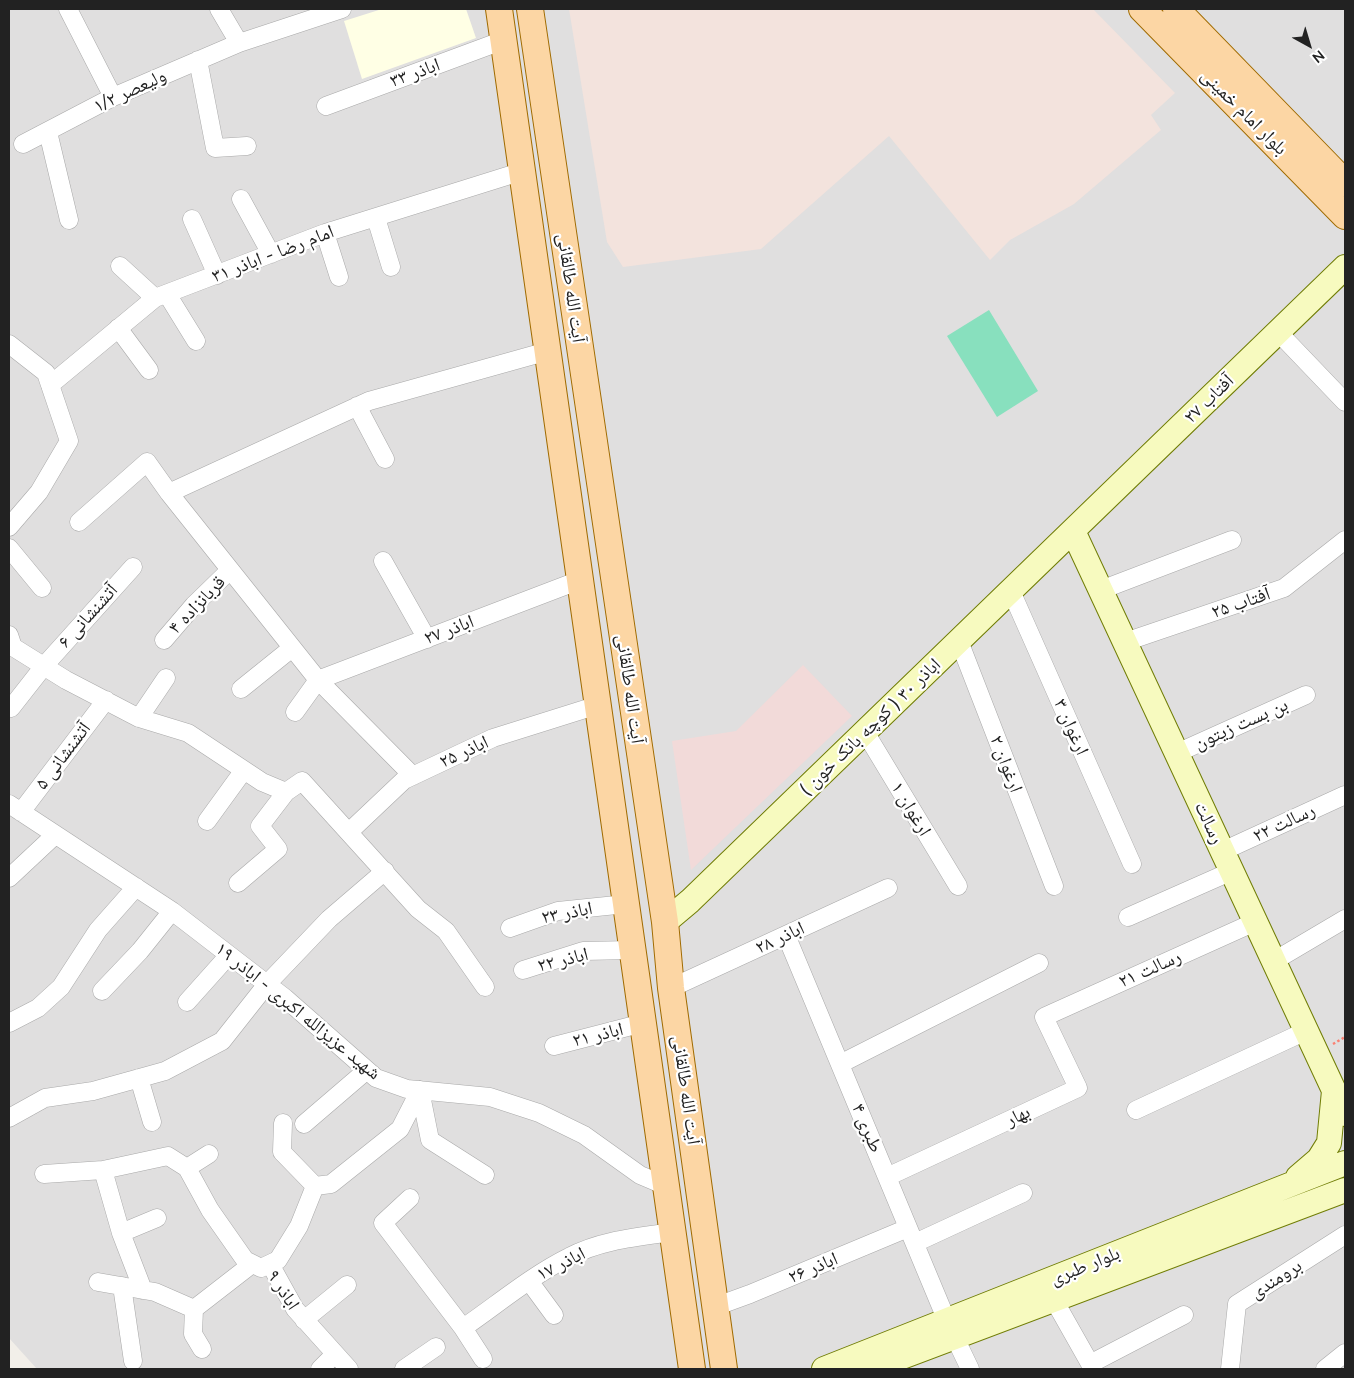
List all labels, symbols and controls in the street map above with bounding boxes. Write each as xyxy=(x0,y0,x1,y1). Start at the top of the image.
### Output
north arrow xyxy=(1284,20,1334,70)
text: N xyxy=(1309,46,1328,67)
street label: اباذر ۳۳ xyxy=(387,53,443,93)
street label: ولیعصر ۱/۲ xyxy=(90,64,170,118)
street label: بلوار امام خمینی xyxy=(1196,64,1292,160)
street label: امام رضا - اباذر ۳۱ xyxy=(209,220,337,288)
street label: آیت الله طالقانی xyxy=(552,232,590,344)
street label: آفتاب ۲۷ xyxy=(1179,370,1239,428)
street label: قربانزاده ۴ xyxy=(164,571,230,639)
street label: آتشنشانی ۶ xyxy=(53,579,123,653)
street label: آفتاب ۲۵ xyxy=(1209,582,1273,624)
street label: اباذر ۲۷ xyxy=(421,610,477,650)
street label: آیت الله طالقانی xyxy=(611,633,649,745)
street label: اباذر ۳۰ ( کوچه بانک خون ) xyxy=(794,653,946,801)
street label: بن بست زیتون xyxy=(1191,693,1291,755)
street label: ارغوان ۳ xyxy=(1048,695,1094,759)
street label: آتشنشانی ۵ xyxy=(30,718,96,794)
street label: اباذر ۲۵ xyxy=(436,731,492,773)
street label: ارغوان ۲ xyxy=(985,732,1027,796)
street label: ارغوان ۱ xyxy=(886,778,936,840)
street label: رسالت xyxy=(1189,798,1229,848)
street label: رسالت ۲۲ xyxy=(1249,799,1319,847)
street label: اباذر ۲۳ xyxy=(539,897,595,929)
street label: اباذر ۲۸ xyxy=(752,917,808,959)
street label: شهید عزیزالله اکبری - اباذر ۱۹ xyxy=(211,937,385,1085)
street label: اباذر ۲۲ xyxy=(535,943,591,977)
street label: رسالت ۲۱ xyxy=(1115,945,1185,993)
street label: اباذر ۲۱ xyxy=(570,1018,626,1052)
street label: آیت الله طالقانی xyxy=(667,1034,705,1146)
street label: طبری ۴ xyxy=(847,1100,887,1156)
street label: بهار xyxy=(1002,1100,1034,1132)
street label: اباذر ۱۷ xyxy=(533,1242,589,1286)
street label: بلوار طبری xyxy=(1047,1242,1123,1290)
street label: اباذر ۲۶ xyxy=(785,1247,841,1289)
street label: برومندی xyxy=(1246,1254,1306,1304)
street label: اباذر ۹ xyxy=(262,1266,304,1314)

